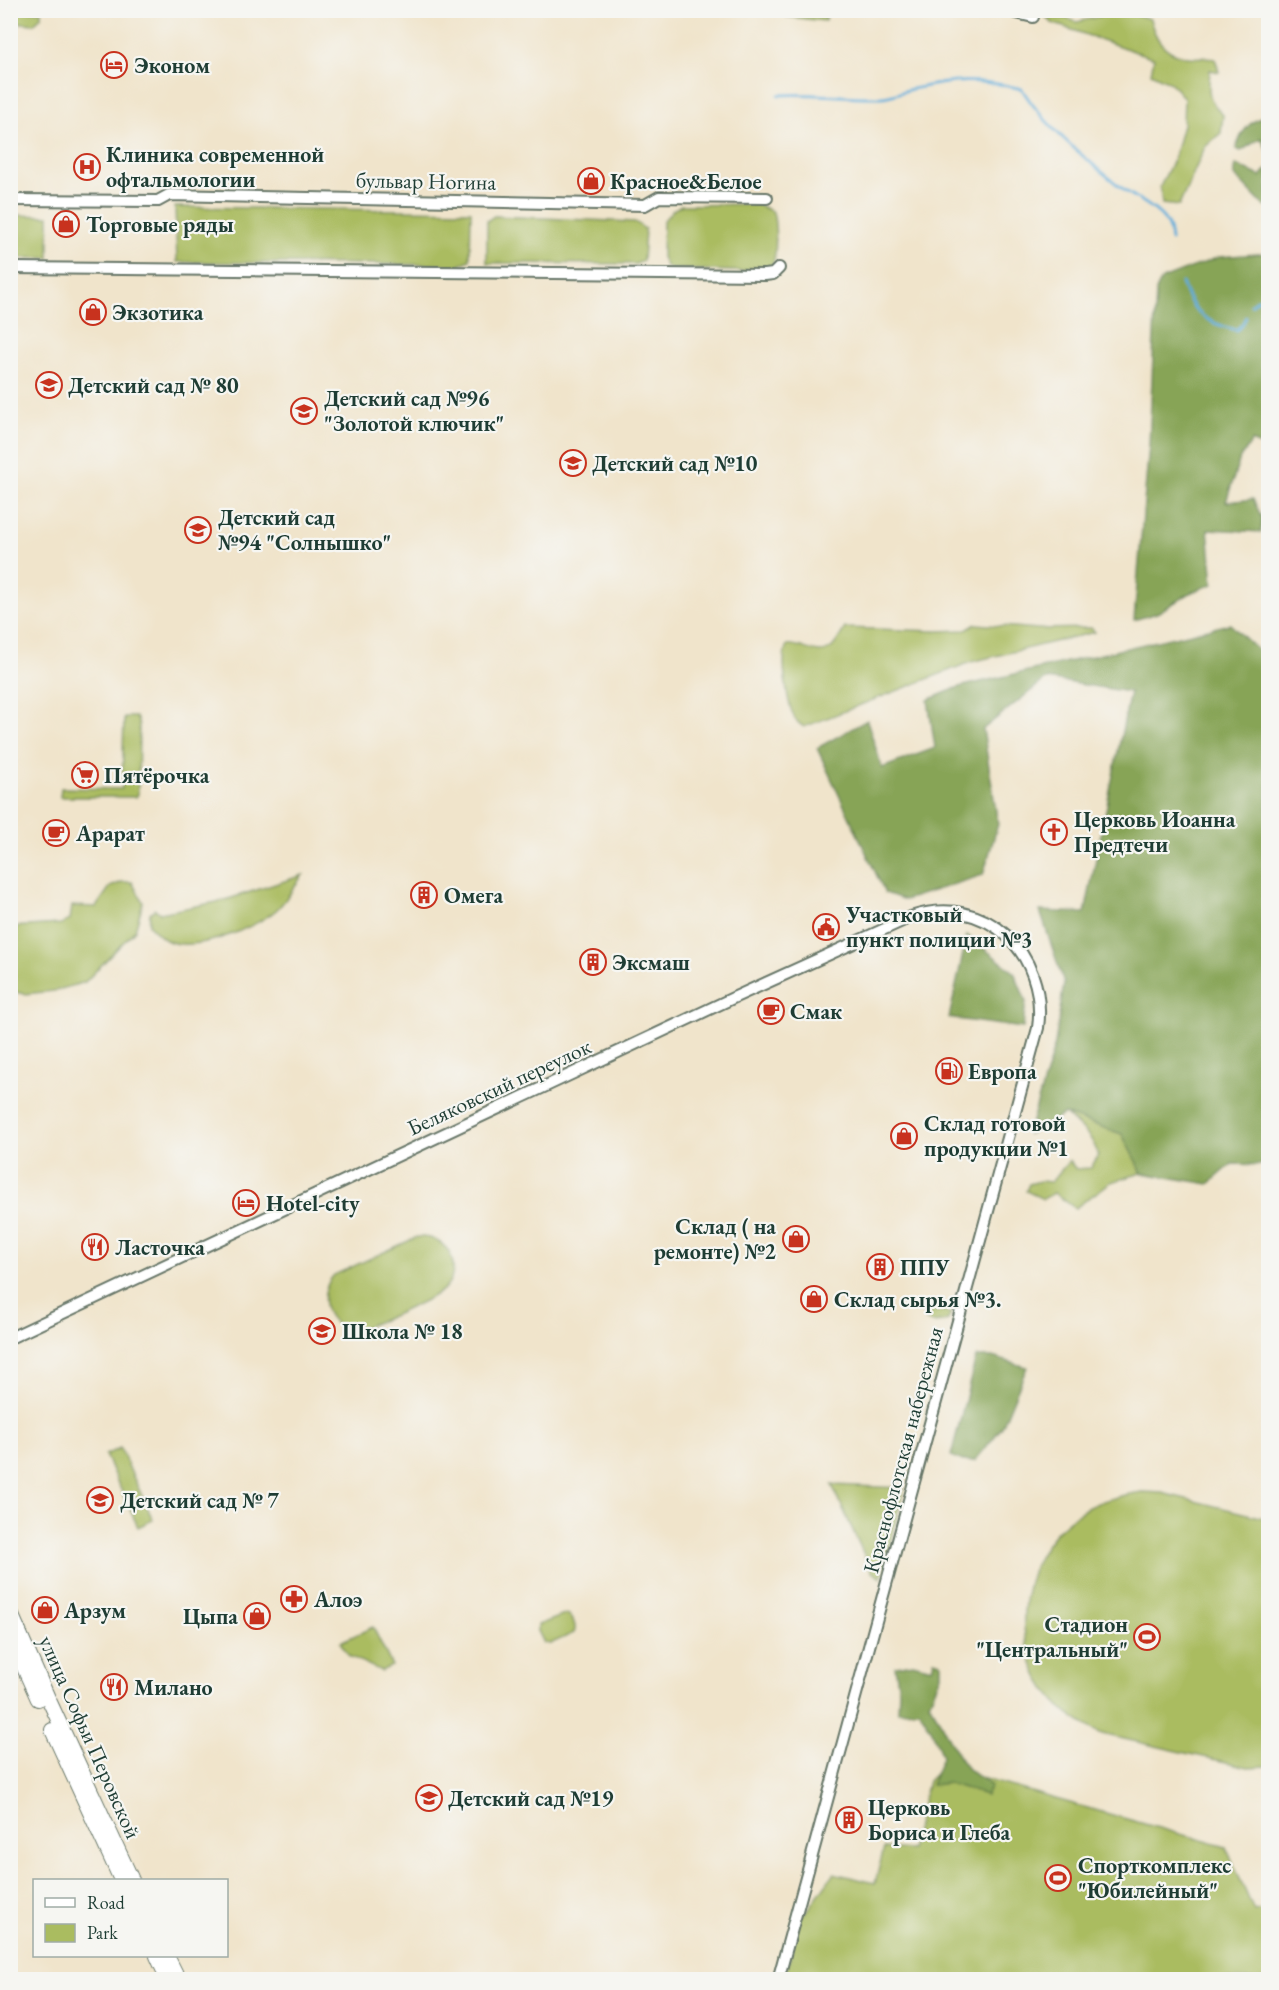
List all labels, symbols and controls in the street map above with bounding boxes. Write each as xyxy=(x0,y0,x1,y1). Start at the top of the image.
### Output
hotel icon: Эконом xyxy=(99,50,129,80)
place label: Эконом xyxy=(134,51,210,80)
place label: Клиника современной офтальмологии xyxy=(106,140,324,194)
hospital icon: Клиника современной офтальмологии xyxy=(72,152,102,182)
street label: бульвар Ногина xyxy=(356,165,497,197)
shop icon: Красное&Белое xyxy=(576,166,606,196)
place label: Красное&Белое xyxy=(610,167,762,196)
shop icon: Торговые ряды xyxy=(51,209,81,239)
place label: Торговые ряды xyxy=(86,210,234,239)
shop icon: Экзотика xyxy=(78,297,108,327)
place label: Экзотика xyxy=(112,298,204,327)
school or university icon: Детский сад № 80 xyxy=(34,370,64,400)
place label: Детский сад № 80 xyxy=(68,371,239,400)
place label: Детский сад №96 "Золотой ключик" xyxy=(324,384,504,438)
school or university icon: Детский сад №96 "Золотой ключик" xyxy=(289,396,319,426)
school or university icon: Детский сад №10 xyxy=(558,448,588,478)
place label: Детский сад №10 xyxy=(592,449,758,478)
place label: Детский сад №94 "Солнышко" xyxy=(218,503,391,557)
school or university icon: Детский сад №94 "Солнышко" xyxy=(183,515,213,545)
supermarket icon: Пятёрочка xyxy=(70,760,100,790)
place label: Пятёрочка xyxy=(104,761,210,790)
place label: Церковь Иоанна Предтечи xyxy=(1074,805,1236,859)
church icon: Церковь Иоанна Предтечи xyxy=(1039,817,1069,847)
cafe icon: Арарат xyxy=(41,818,71,848)
place label: Арарат xyxy=(75,819,145,848)
building icon: Омега xyxy=(409,880,439,910)
place label: Омега xyxy=(444,881,503,910)
place label: Участковый пункт полиции №3 xyxy=(845,900,1032,954)
public building icon: Участковый пункт полиции №3 xyxy=(811,912,841,942)
building icon: Эксмаш xyxy=(578,947,608,977)
place label: Эксмаш xyxy=(612,948,690,977)
cafe icon: Смак xyxy=(756,996,786,1026)
place label: Смак xyxy=(790,997,843,1026)
street label: Беляковский переулок xyxy=(402,1031,596,1142)
fuel station icon: Европа xyxy=(934,1056,964,1086)
place label: Европа xyxy=(968,1057,1037,1086)
place label: Склад готовой продукции №1 xyxy=(924,1109,1069,1163)
shop icon: Склад готовой продукции №1 xyxy=(889,1121,919,1151)
hotel icon: Hotel-city xyxy=(231,1188,261,1218)
place label: Hotel-city xyxy=(266,1189,360,1218)
place label: Склад ( на ремонте) №2 xyxy=(654,1212,776,1266)
shop icon: Склад ( на ремонте) №2 xyxy=(781,1224,811,1254)
restaurant icon: Ласточка xyxy=(80,1232,110,1262)
place label: Ласточка xyxy=(115,1233,205,1262)
building icon: ППУ xyxy=(865,1252,895,1282)
place label: ППУ xyxy=(900,1253,950,1282)
shop icon: Склад сырья №3. xyxy=(799,1284,829,1314)
place label: Склад сырья №3. xyxy=(834,1285,1001,1314)
school or university icon: Школа № 18 xyxy=(307,1316,337,1346)
place label: Школа № 18 xyxy=(342,1317,463,1346)
street label: Краснофлотская набережная xyxy=(856,1323,950,1576)
school or university icon: Детский сад № 7 xyxy=(85,1485,115,1515)
place label: Детский сад № 7 xyxy=(120,1486,279,1515)
pharmacy icon: Алоэ xyxy=(279,1584,309,1614)
place label: Алоэ xyxy=(313,1585,362,1614)
shop icon: Арзум xyxy=(30,1595,60,1625)
place label: Арзум xyxy=(63,1596,126,1625)
shop icon: Цыпа xyxy=(242,1601,272,1631)
place label: Цыпа xyxy=(183,1602,238,1631)
place label: Стадион "Центральный" xyxy=(976,1610,1128,1664)
sports icon: Стадион "Центральный" xyxy=(1132,1622,1162,1652)
street label: улица Софьи Перовской xyxy=(32,1631,148,1843)
restaurant icon: Милано xyxy=(99,1672,129,1702)
place label: Милано xyxy=(134,1673,213,1702)
school or university icon: Детский сад №19 xyxy=(414,1783,444,1813)
place label: Детский сад №19 xyxy=(448,1784,614,1813)
place label: Церковь Бориса и Глеба xyxy=(868,1793,1011,1847)
building icon: Церковь Бориса и Глеба xyxy=(834,1805,864,1835)
place label: Спорткомплекс "Юбилейный" xyxy=(1078,1851,1231,1905)
sports icon: Спорткомплекс "Юбилейный" xyxy=(1043,1863,1073,1893)
legend xyxy=(33,1879,228,1957)
text: Road xyxy=(87,1891,126,1914)
text: Park xyxy=(87,1921,118,1944)

